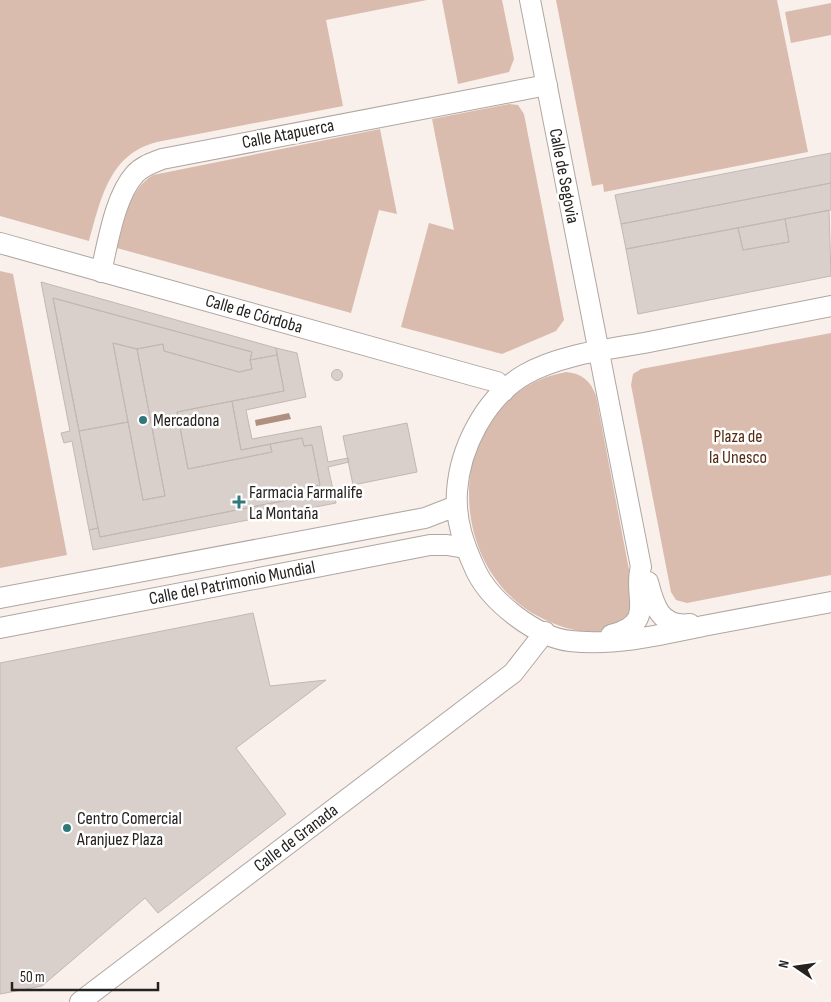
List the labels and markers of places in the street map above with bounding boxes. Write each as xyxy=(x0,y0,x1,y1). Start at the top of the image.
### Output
place label: Mercadona xyxy=(153,410,219,431)
marker: Mercadona xyxy=(137,414,149,426)
place label: Farmacia Farmalife La Montaña xyxy=(249,482,363,524)
marker: Farmacia Farmalife La Montaña xyxy=(233,496,245,508)
place label: Centro Comercial Aranjuez Plaza xyxy=(76,808,182,850)
marker: Centro Comercial Aranjuez Plaza xyxy=(61,822,73,834)

